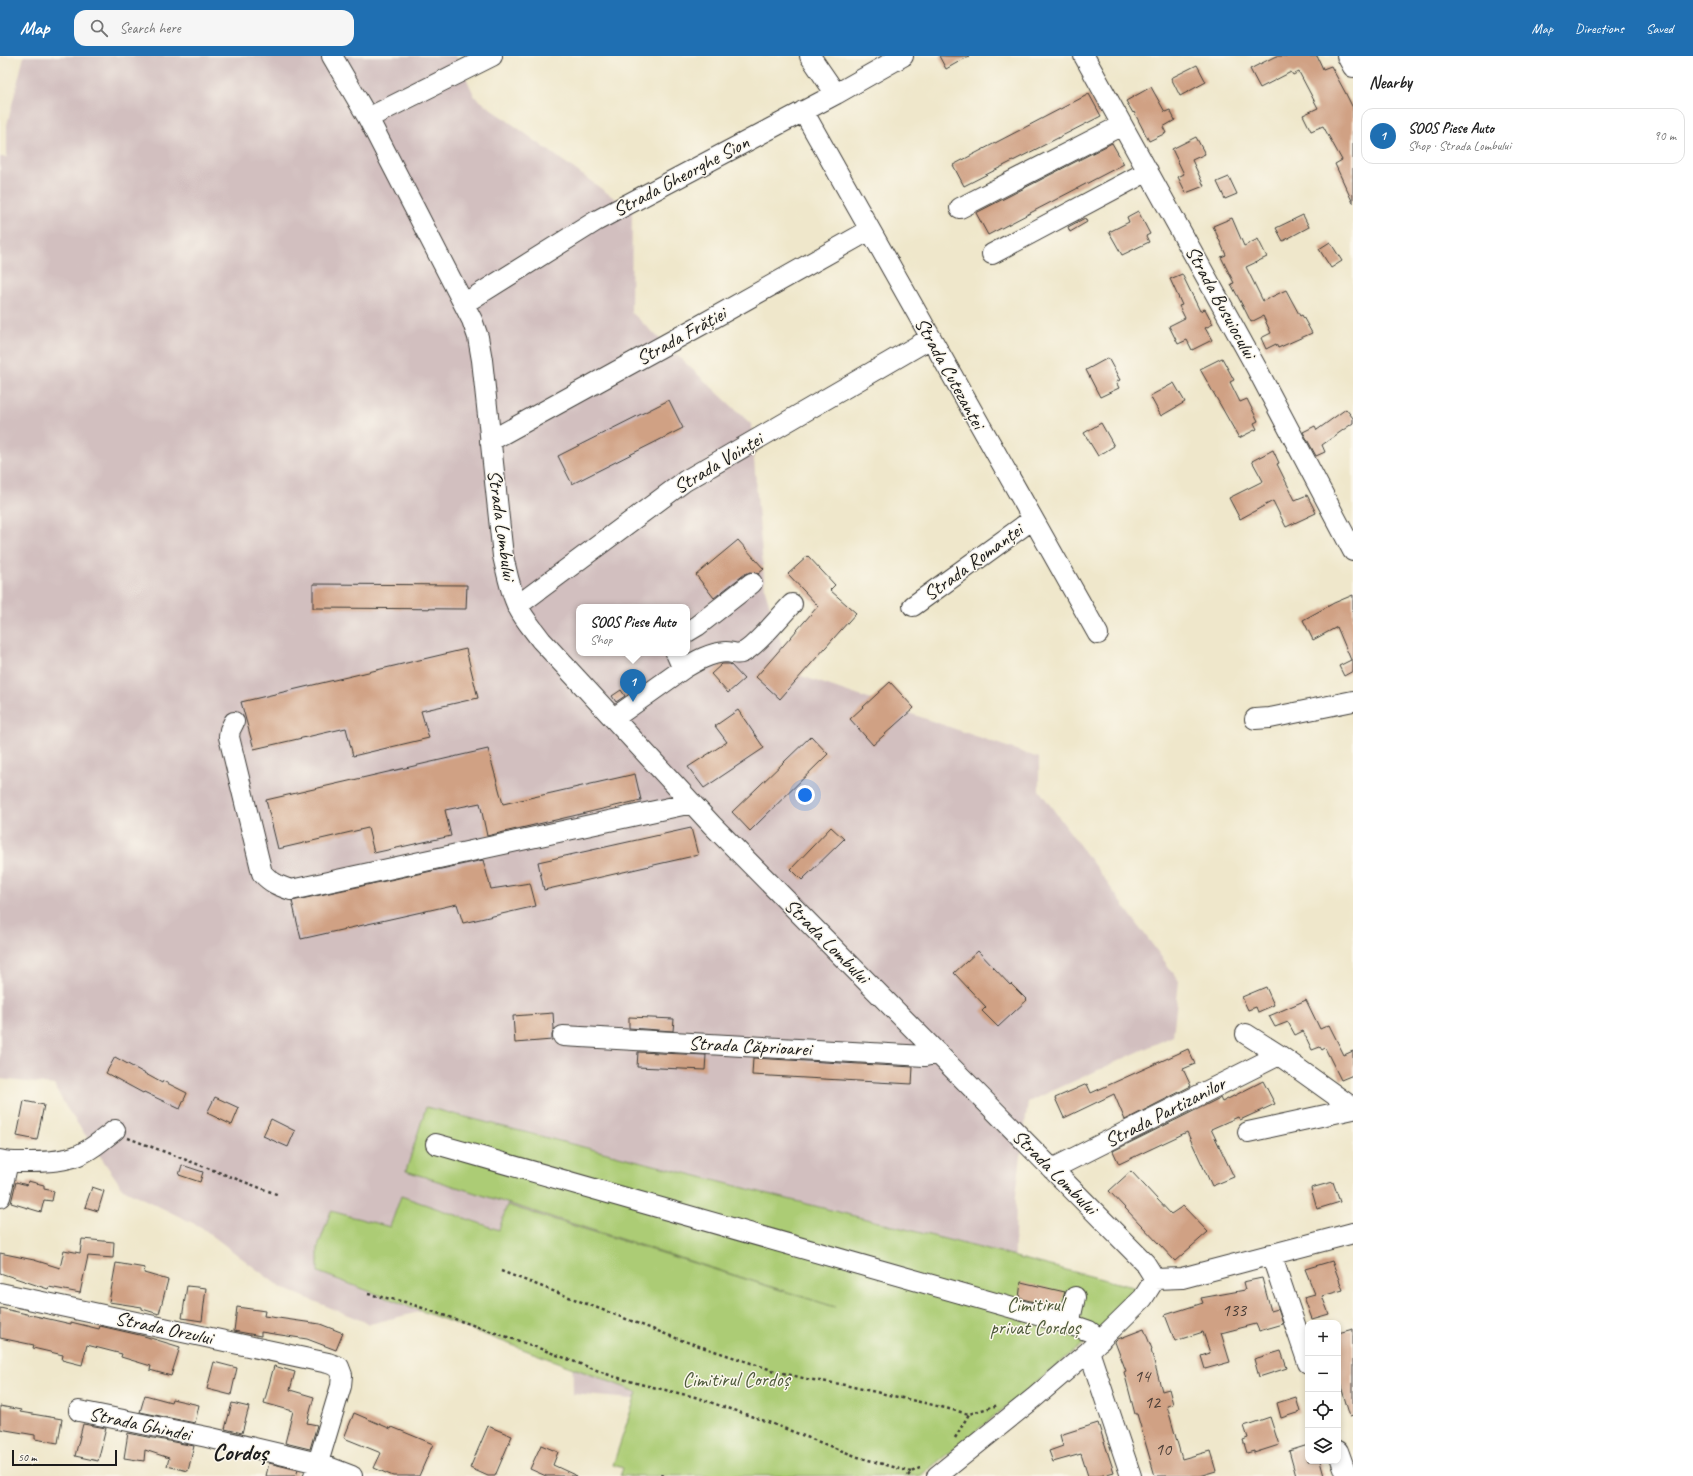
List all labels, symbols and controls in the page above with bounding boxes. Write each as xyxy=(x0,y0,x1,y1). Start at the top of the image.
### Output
search box xyxy=(74,10,354,46)
text: Map xyxy=(20,16,50,40)
icon: search xyxy=(88,17,110,39)
text: Search here xyxy=(120,19,181,38)
text: Map xyxy=(1532,20,1553,37)
text: Directions xyxy=(1575,20,1624,37)
text: Saved xyxy=(1646,20,1673,37)
text: Nearby xyxy=(1369,72,1412,93)
text: SOOS Piese Auto xyxy=(1408,119,1494,138)
text: 1 xyxy=(1380,128,1386,144)
text: 90 m xyxy=(1654,128,1676,144)
street label: Strada Gheorghe Sion xyxy=(609,129,754,222)
text: Shop · Strada Lombului xyxy=(1408,138,1511,154)
street label: Strada Busuiocului xyxy=(1180,241,1263,365)
street label: Strada Frăției xyxy=(632,300,732,371)
street label: Strada Cutezanței xyxy=(909,313,992,435)
street label: Strada Voinței xyxy=(669,426,769,499)
street label: Strada Lombului xyxy=(482,468,522,584)
street label: Strada Romanței xyxy=(918,516,1029,606)
popup xyxy=(576,604,690,656)
text: SOOS Piese Auto xyxy=(590,613,676,632)
text: Shop xyxy=(590,632,612,648)
pin: 1 xyxy=(620,669,646,702)
your location xyxy=(795,785,815,805)
street label: Strada Lombului xyxy=(779,893,877,991)
street label: Strada Căprioarei xyxy=(688,1030,814,1062)
street label: Strada Partizanilor xyxy=(1100,1070,1231,1153)
street label: Strada Lombului xyxy=(1007,1124,1105,1222)
park label: Cimitirul privat Cordoș xyxy=(990,1292,1082,1340)
house number: 133 xyxy=(1222,1299,1248,1321)
street label: Strada Orzului xyxy=(113,1306,217,1351)
map controls xyxy=(1305,1320,1341,1464)
button: + xyxy=(1305,1320,1341,1356)
button: − xyxy=(1305,1356,1341,1392)
house number: 14 xyxy=(1134,1365,1152,1387)
park label: Cimitirul Cordoș xyxy=(683,1367,792,1392)
house number: 12 xyxy=(1144,1391,1162,1413)
button: locate xyxy=(1305,1392,1341,1428)
street label: Strada Ghindei xyxy=(87,1401,195,1447)
button: layers xyxy=(1305,1428,1341,1464)
district label: Cordoș xyxy=(212,1437,270,1467)
house number: 10 xyxy=(1155,1438,1173,1460)
scale bar xyxy=(12,1448,117,1467)
text: 50 m xyxy=(18,1450,37,1464)

